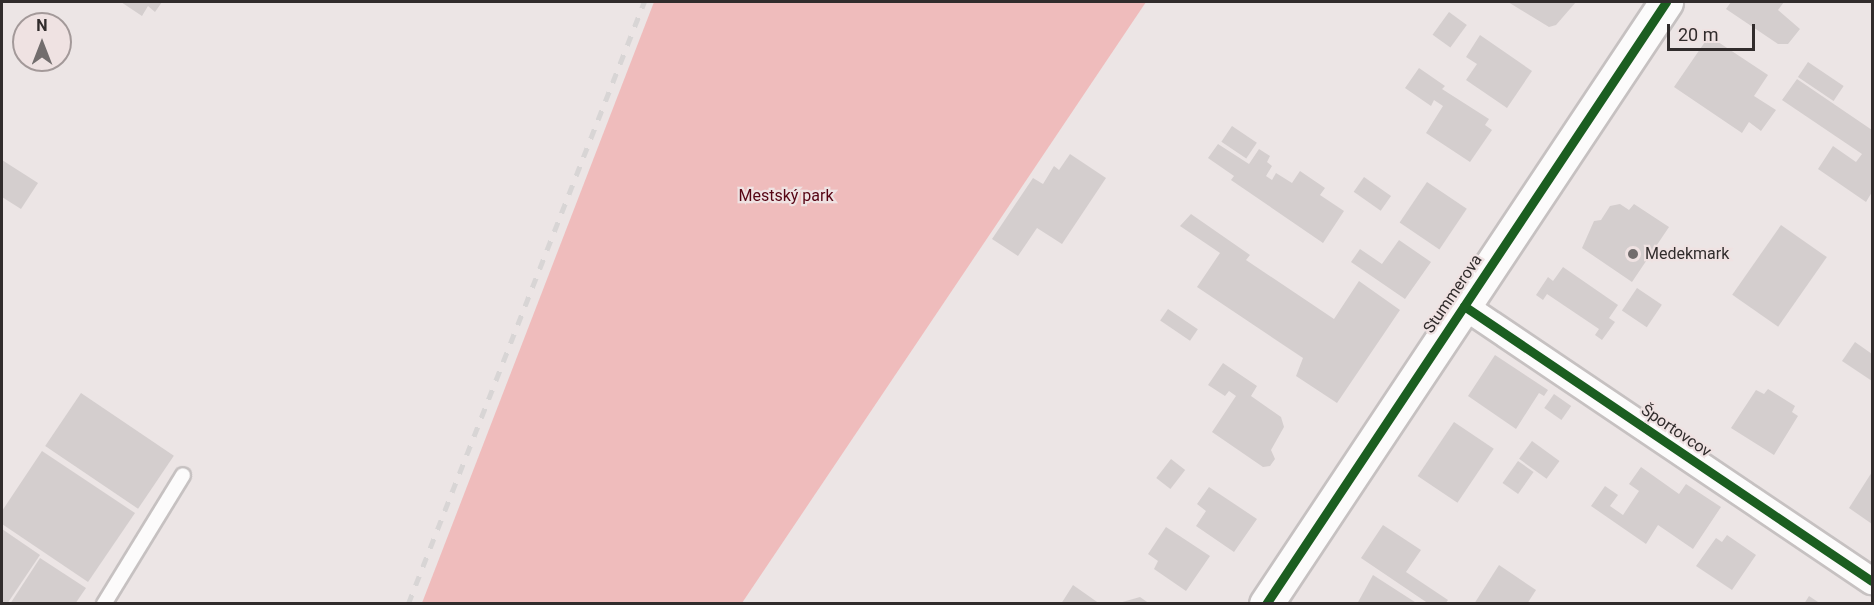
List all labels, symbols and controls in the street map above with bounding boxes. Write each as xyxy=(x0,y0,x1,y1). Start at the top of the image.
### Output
north arrow xyxy=(12,12,72,72)
scale bar xyxy=(1670,12,1758,50)
text: N xyxy=(36,16,48,35)
text: 20 m xyxy=(1678,24,1718,45)
park label: Mestský park xyxy=(738,186,834,206)
place label: Medekmark xyxy=(1645,244,1729,264)
marker: Medekmark xyxy=(1626,247,1640,261)
street label: Stummerova xyxy=(1420,251,1486,337)
street label: Športovcov xyxy=(1637,401,1715,461)

